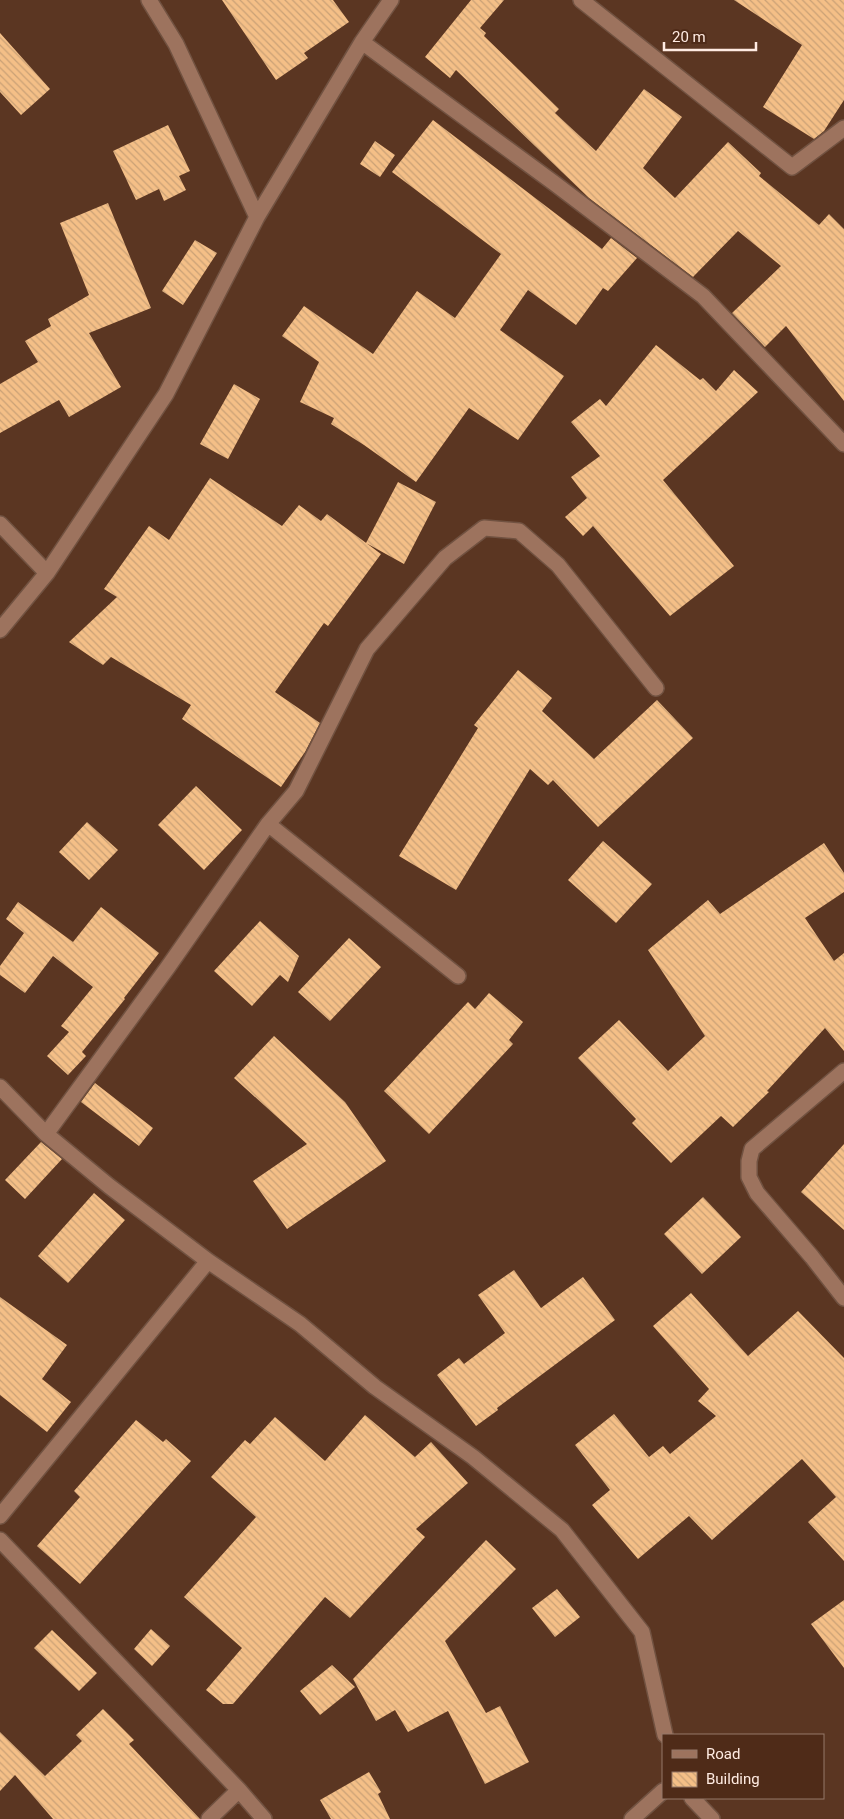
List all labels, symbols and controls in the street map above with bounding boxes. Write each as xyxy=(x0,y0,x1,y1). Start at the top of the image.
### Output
scale bar xyxy=(664,20,756,52)
text: 20 m xyxy=(672,28,706,46)
legend xyxy=(662,1734,824,1799)
text: Road xyxy=(706,1745,740,1763)
text: Building xyxy=(706,1770,760,1788)

